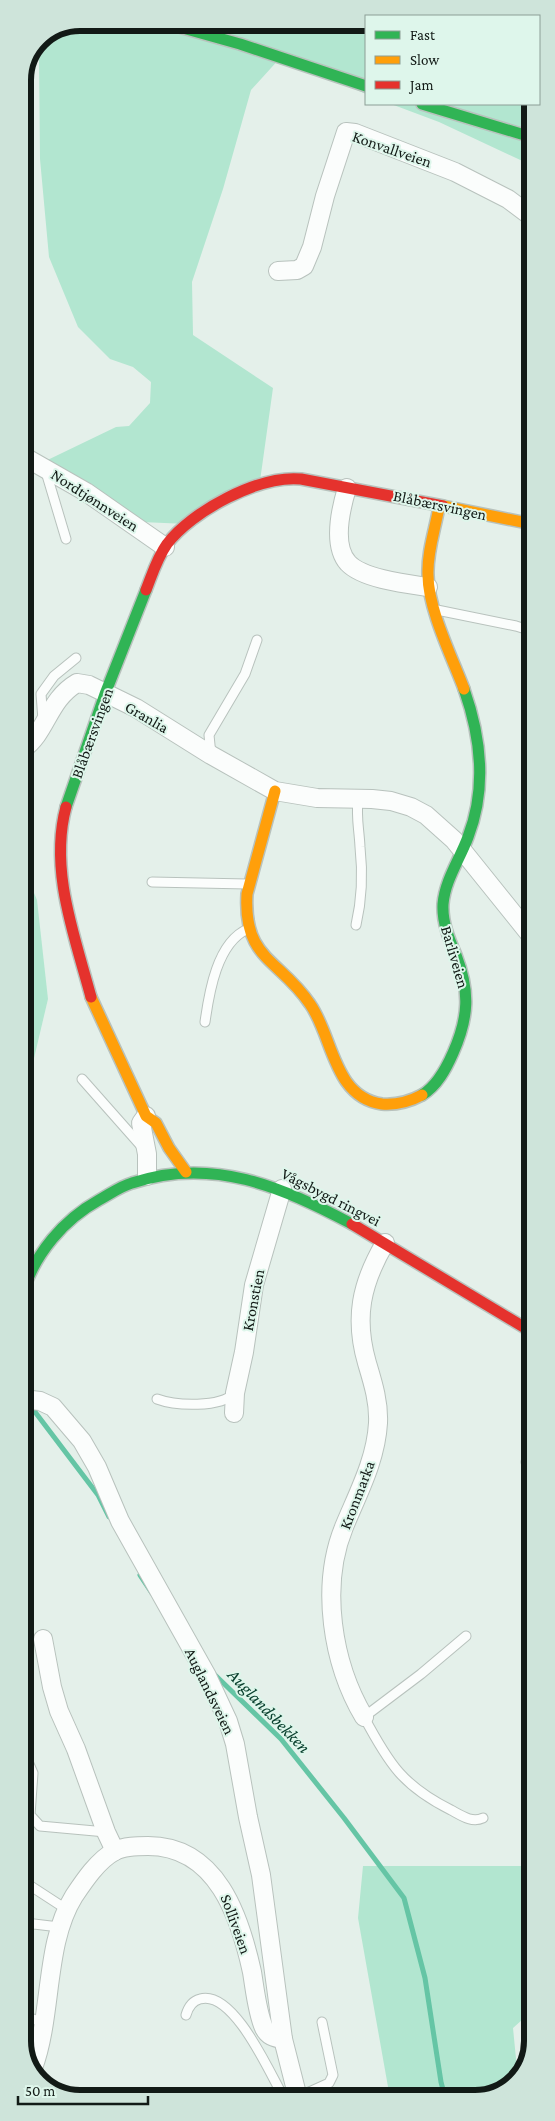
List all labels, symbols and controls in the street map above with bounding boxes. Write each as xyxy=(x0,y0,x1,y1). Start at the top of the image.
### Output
legend xyxy=(365,15,540,105)
text: Fast xyxy=(410,27,436,43)
text: Slow xyxy=(410,52,440,68)
text: Jam xyxy=(408,77,433,94)
street label: Konvallveien xyxy=(350,128,434,171)
street label: Nordtjønnveien xyxy=(48,466,142,536)
street label: Blåbærsvingen xyxy=(392,487,488,524)
street label: Blåbærsvingen xyxy=(68,685,117,781)
street label: Granlia xyxy=(122,698,172,736)
street label: Barliveien xyxy=(438,924,472,991)
street label: Vågsbygd ringvei xyxy=(278,1165,383,1230)
street label: Kronstien xyxy=(239,1267,267,1332)
street label: Kronmarka xyxy=(336,1458,378,1532)
street label: Auglandsveien xyxy=(181,1645,238,1738)
water label: Auglandsbekken xyxy=(223,1664,314,1757)
street label: Solliveien xyxy=(217,1892,255,1956)
scale bar xyxy=(18,2074,148,2106)
text: 50 m xyxy=(25,2083,55,2099)

